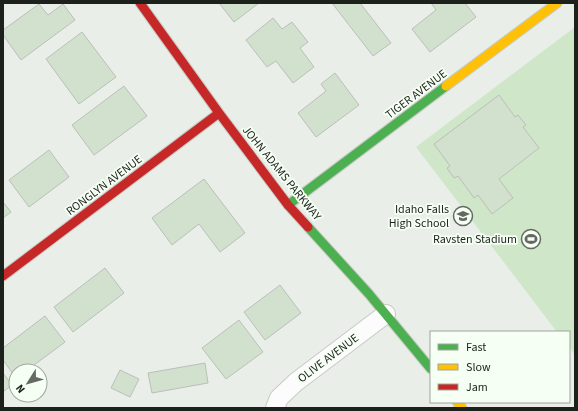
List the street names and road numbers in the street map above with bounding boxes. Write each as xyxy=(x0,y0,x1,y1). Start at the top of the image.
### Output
street label: TIGER AVENUE xyxy=(382,66,451,123)
street label: JOHN ADAMS PARKWAY xyxy=(238,122,325,225)
street label: RONGLYN AVENUE xyxy=(63,151,146,220)
street label: OLIVE AVENUE xyxy=(294,330,362,387)

